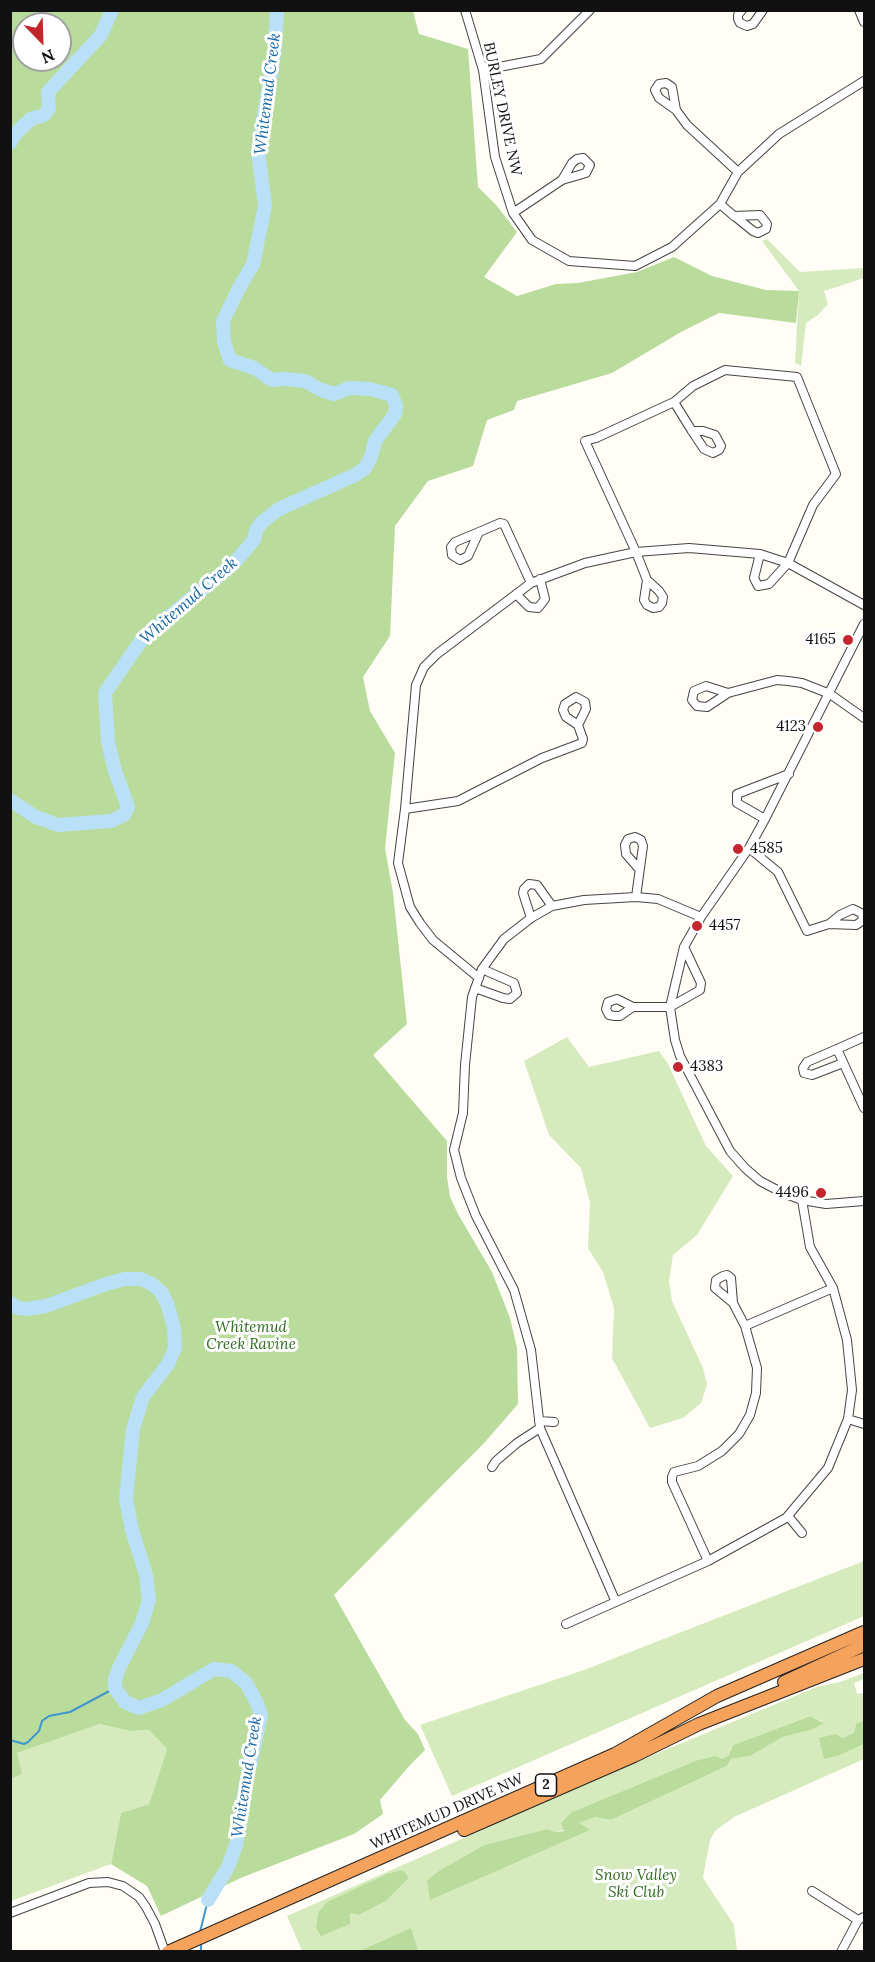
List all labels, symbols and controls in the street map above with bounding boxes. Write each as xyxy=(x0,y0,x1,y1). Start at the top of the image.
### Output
north arrow xyxy=(12,12,72,72)
water label: Whitemud Creek xyxy=(251,32,285,156)
street label: BURLEY DRIVE NW xyxy=(479,40,525,178)
text: N xyxy=(39,45,58,68)
water label: Whitemud Creek xyxy=(137,554,241,648)
place label: 4165 xyxy=(806,631,836,649)
marker: 4165 xyxy=(841,633,855,647)
place label: 4123 xyxy=(776,718,806,736)
marker: 4123 xyxy=(811,720,825,734)
place label: 4585 xyxy=(750,840,783,858)
marker: 4585 xyxy=(731,842,745,856)
place label: 4457 xyxy=(709,917,740,935)
marker: 4457 xyxy=(690,919,704,933)
place label: 4383 xyxy=(690,1058,723,1076)
marker: 4383 xyxy=(671,1060,685,1074)
place label: 4496 xyxy=(775,1184,809,1202)
marker: 4496 xyxy=(814,1186,828,1200)
park label: Whitemud Creek Ravine xyxy=(206,1319,296,1354)
water label: Whitemud Creek xyxy=(228,1715,266,1839)
street label: WHITEMUD DRIVE NW xyxy=(368,1770,526,1854)
road number: 2 xyxy=(536,1774,556,1796)
park label: Snow Valley Ski Club xyxy=(595,1867,677,1902)

